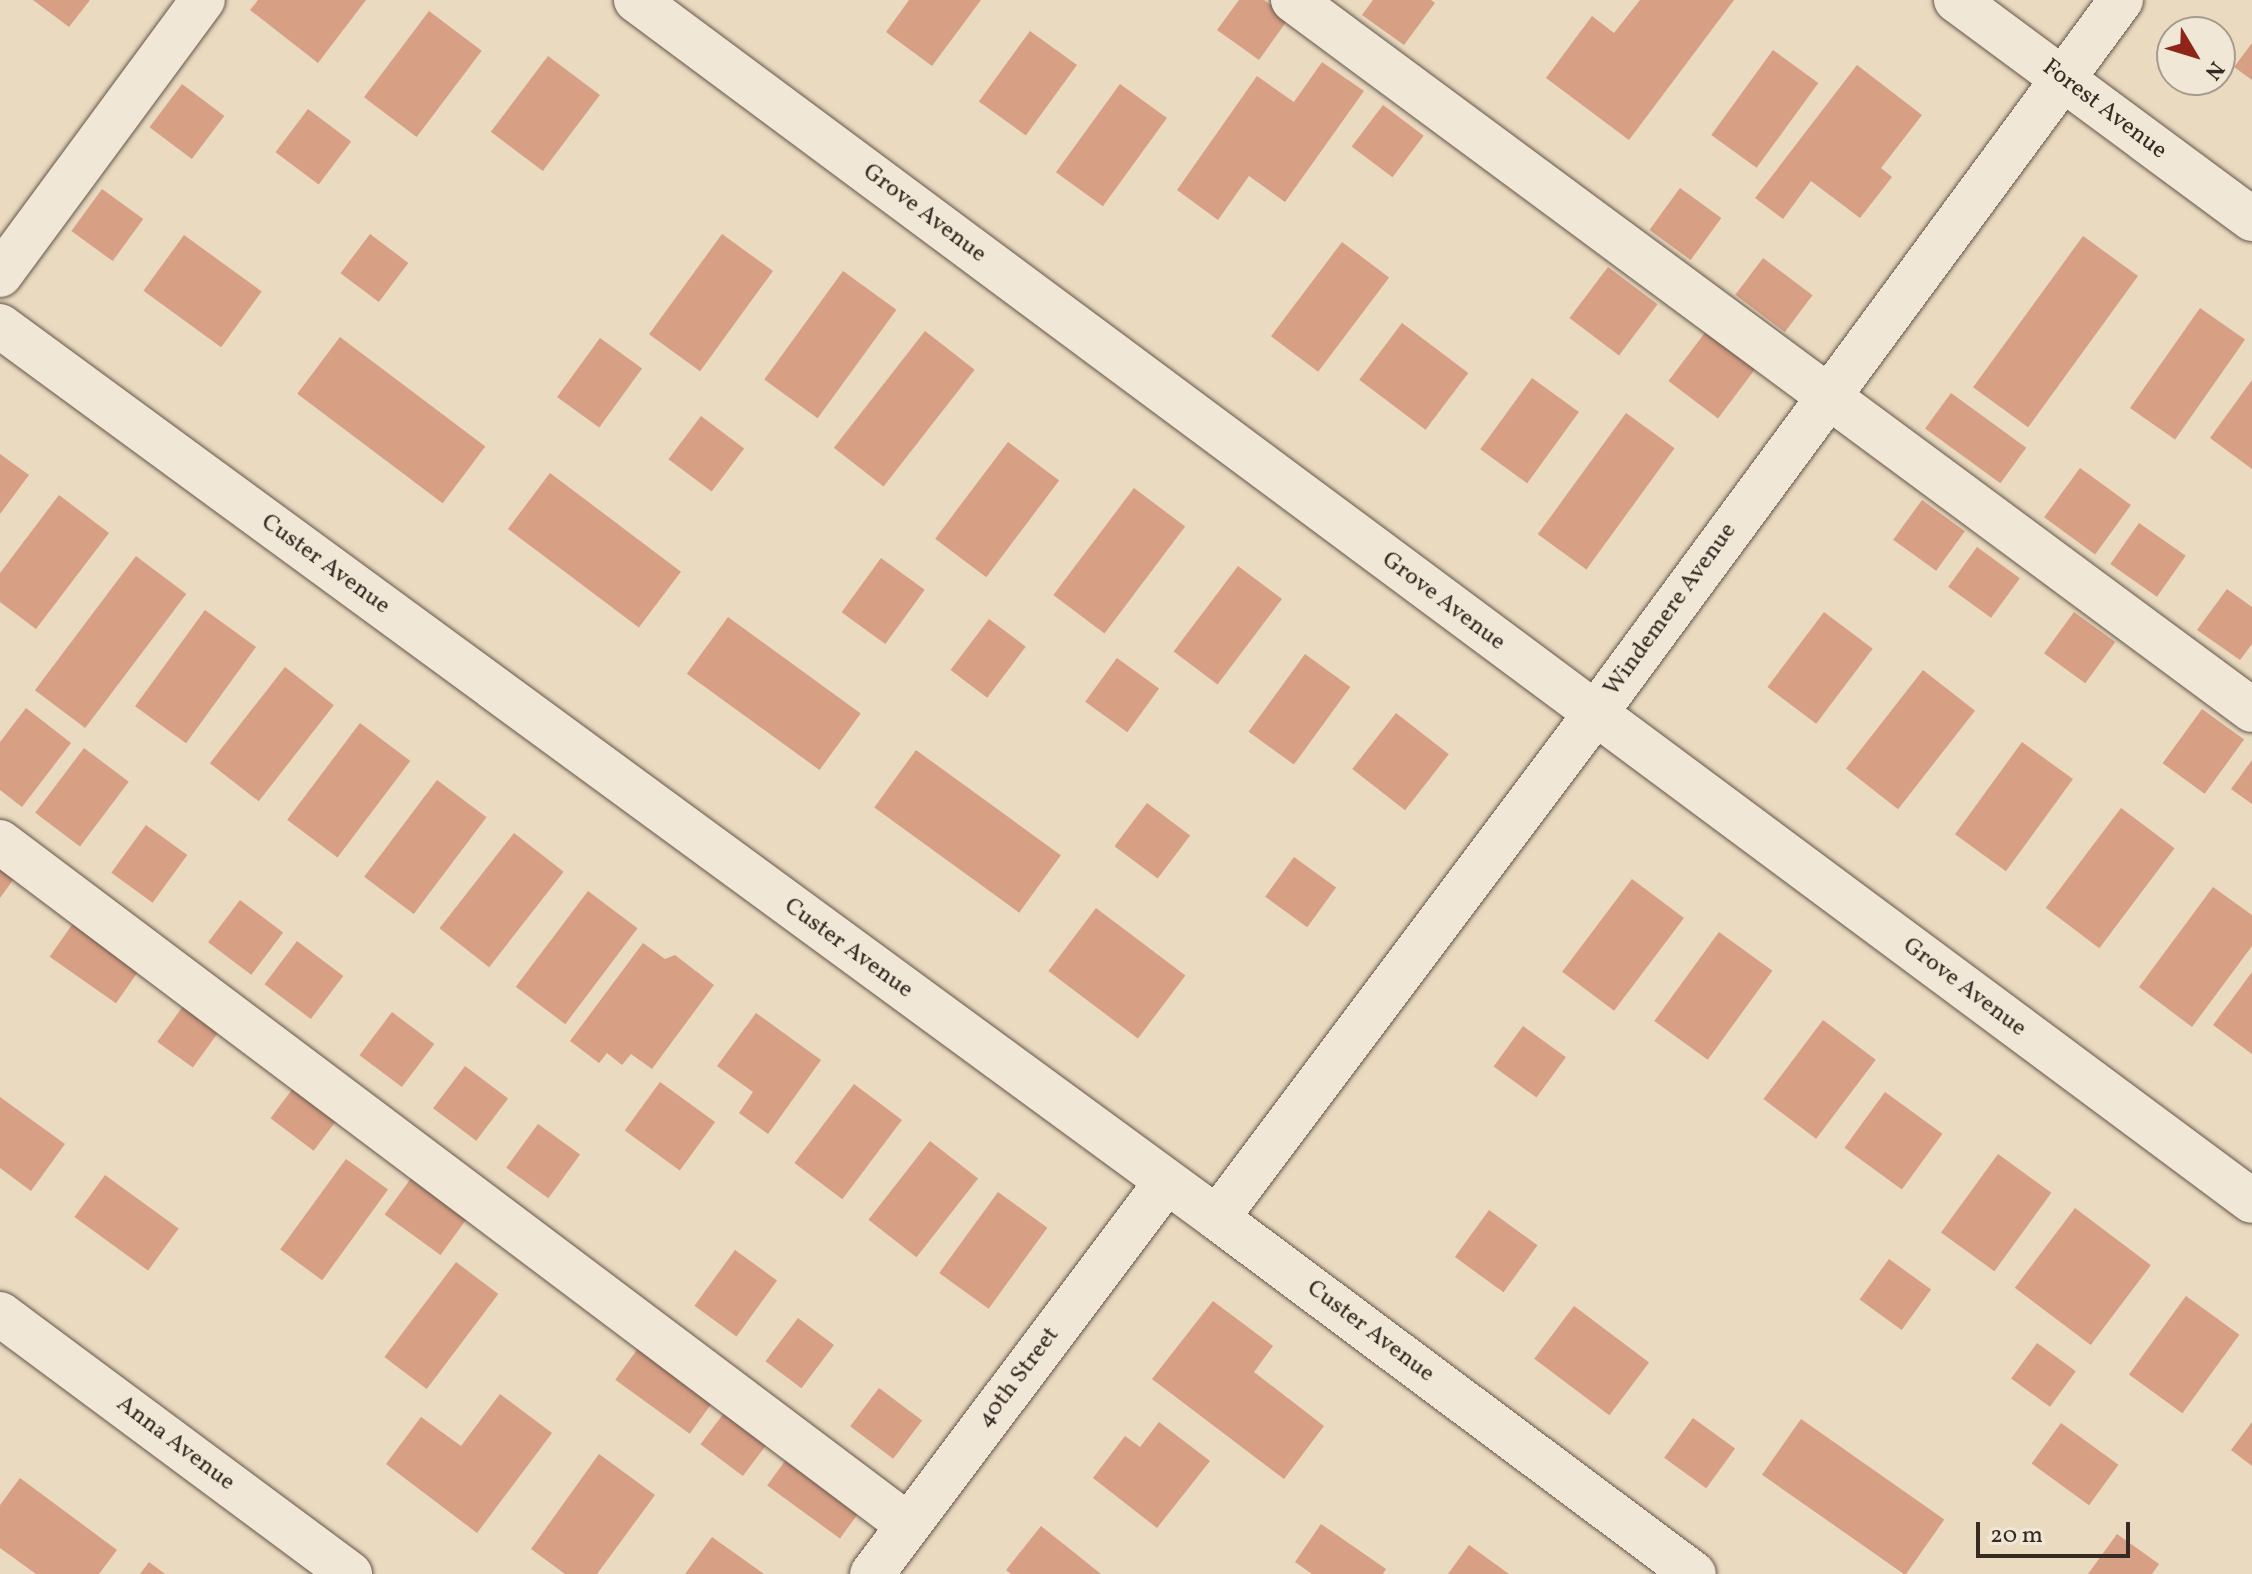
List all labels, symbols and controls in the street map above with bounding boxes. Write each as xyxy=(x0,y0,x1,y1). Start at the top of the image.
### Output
north arrow xyxy=(2156,16,2236,96)
street label: Forest Avenue xyxy=(2036,54,2172,166)
text: N xyxy=(2197,54,2231,86)
street label: Grove Avenue xyxy=(857,158,991,270)
street label: Custer Avenue xyxy=(255,509,395,621)
street label: Windemere Avenue xyxy=(1598,518,1744,702)
street label: Grove Avenue xyxy=(1376,546,1510,658)
street label: Custer Avenue xyxy=(778,893,918,1005)
street label: Grove Avenue xyxy=(1897,932,2031,1044)
street label: Custer Avenue xyxy=(1300,1275,1440,1389)
street label: 40th Street xyxy=(972,1322,1066,1434)
street label: Anna Avenue xyxy=(110,1390,240,1498)
scale bar xyxy=(1980,1506,2134,1556)
text: 20 m xyxy=(1990,1519,2043,1553)

